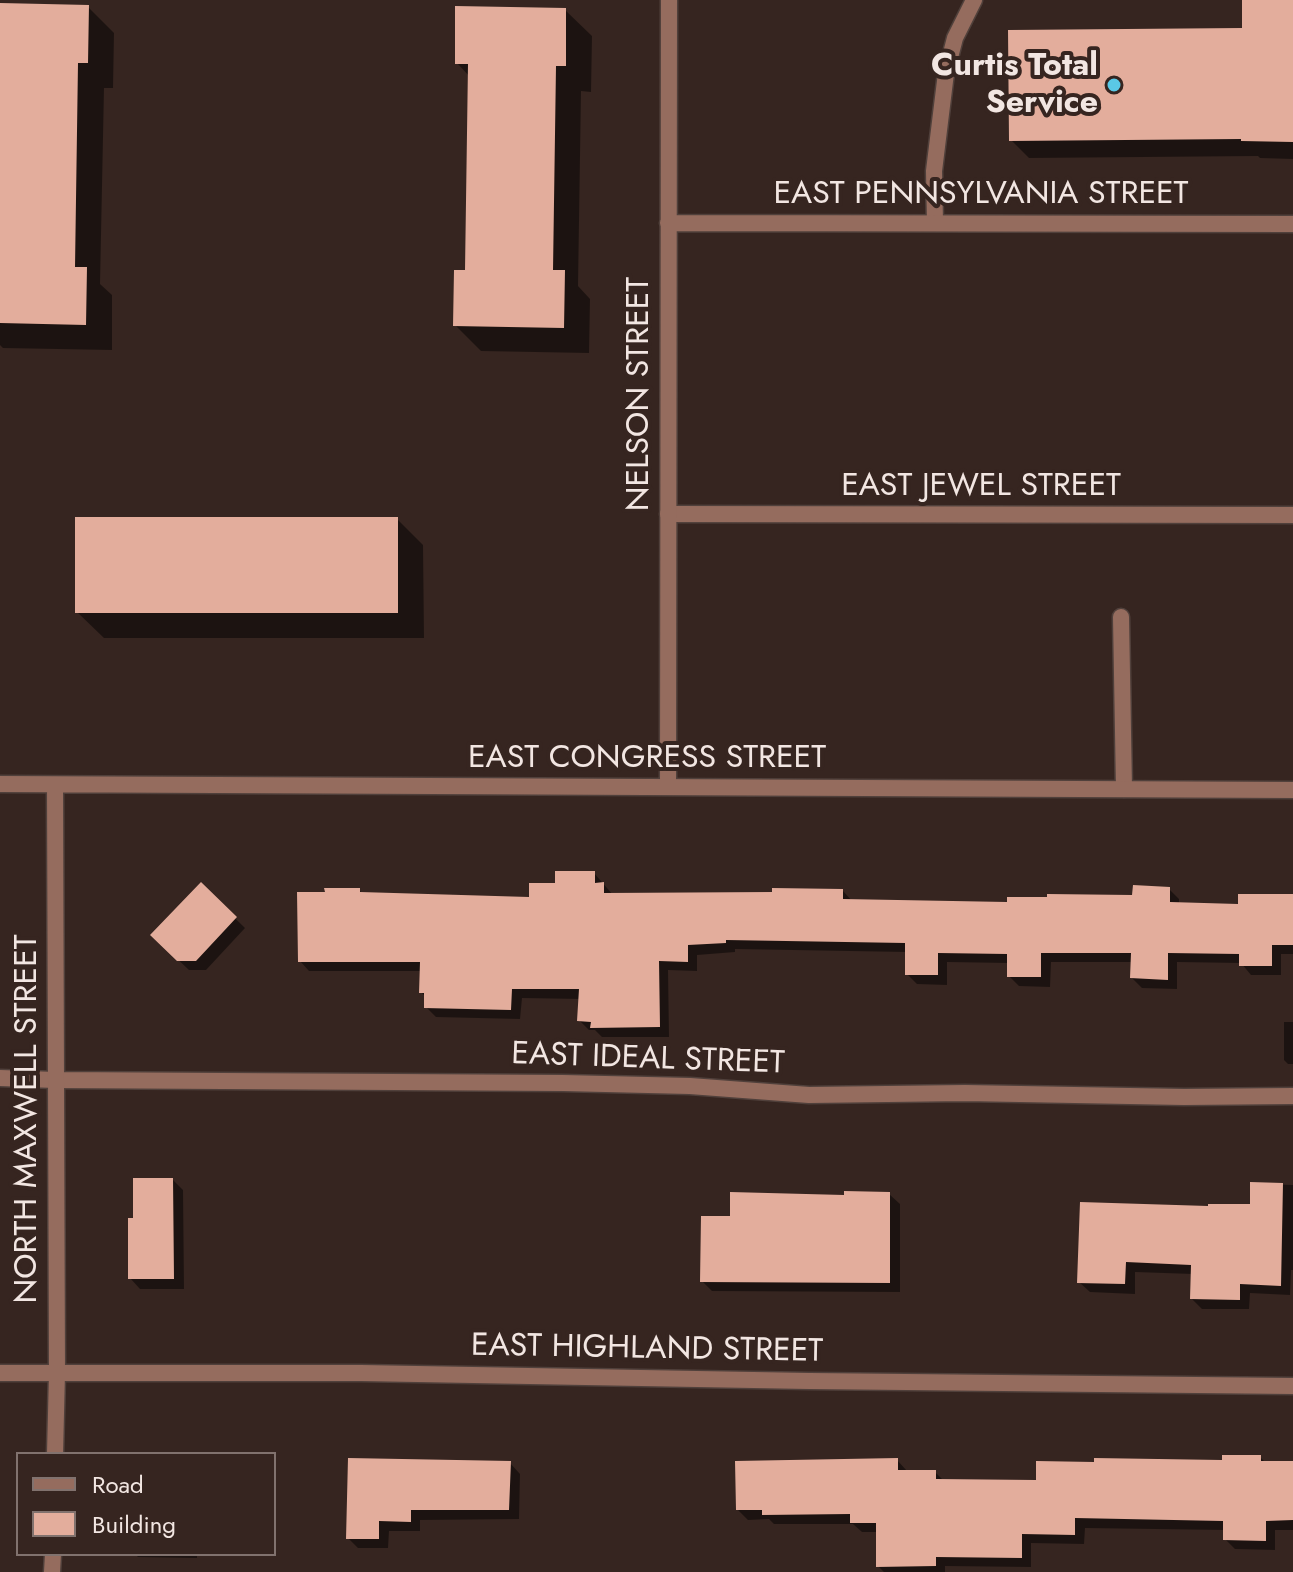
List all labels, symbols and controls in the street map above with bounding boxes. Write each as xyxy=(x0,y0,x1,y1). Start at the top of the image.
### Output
place label: Curtis Total Service xyxy=(931,48,1098,123)
marker: Curtis Total Service xyxy=(1105,76,1123,94)
street label: EAST PENNSYLVANIA STREET xyxy=(774,176,1188,214)
street label: NELSON STREET xyxy=(621,277,659,511)
street label: EAST JEWEL STREET xyxy=(841,468,1121,506)
street label: EAST CONGRESS STREET xyxy=(468,740,826,778)
street label: NORTH MAXWELL STREET xyxy=(9,934,47,1304)
street label: EAST IDEAL STREET xyxy=(511,1036,785,1084)
street label: EAST HIGHLAND STREET xyxy=(471,1328,823,1372)
legend xyxy=(16,1452,276,1556)
text: Road xyxy=(92,1467,144,1502)
text: Building xyxy=(92,1507,176,1542)

